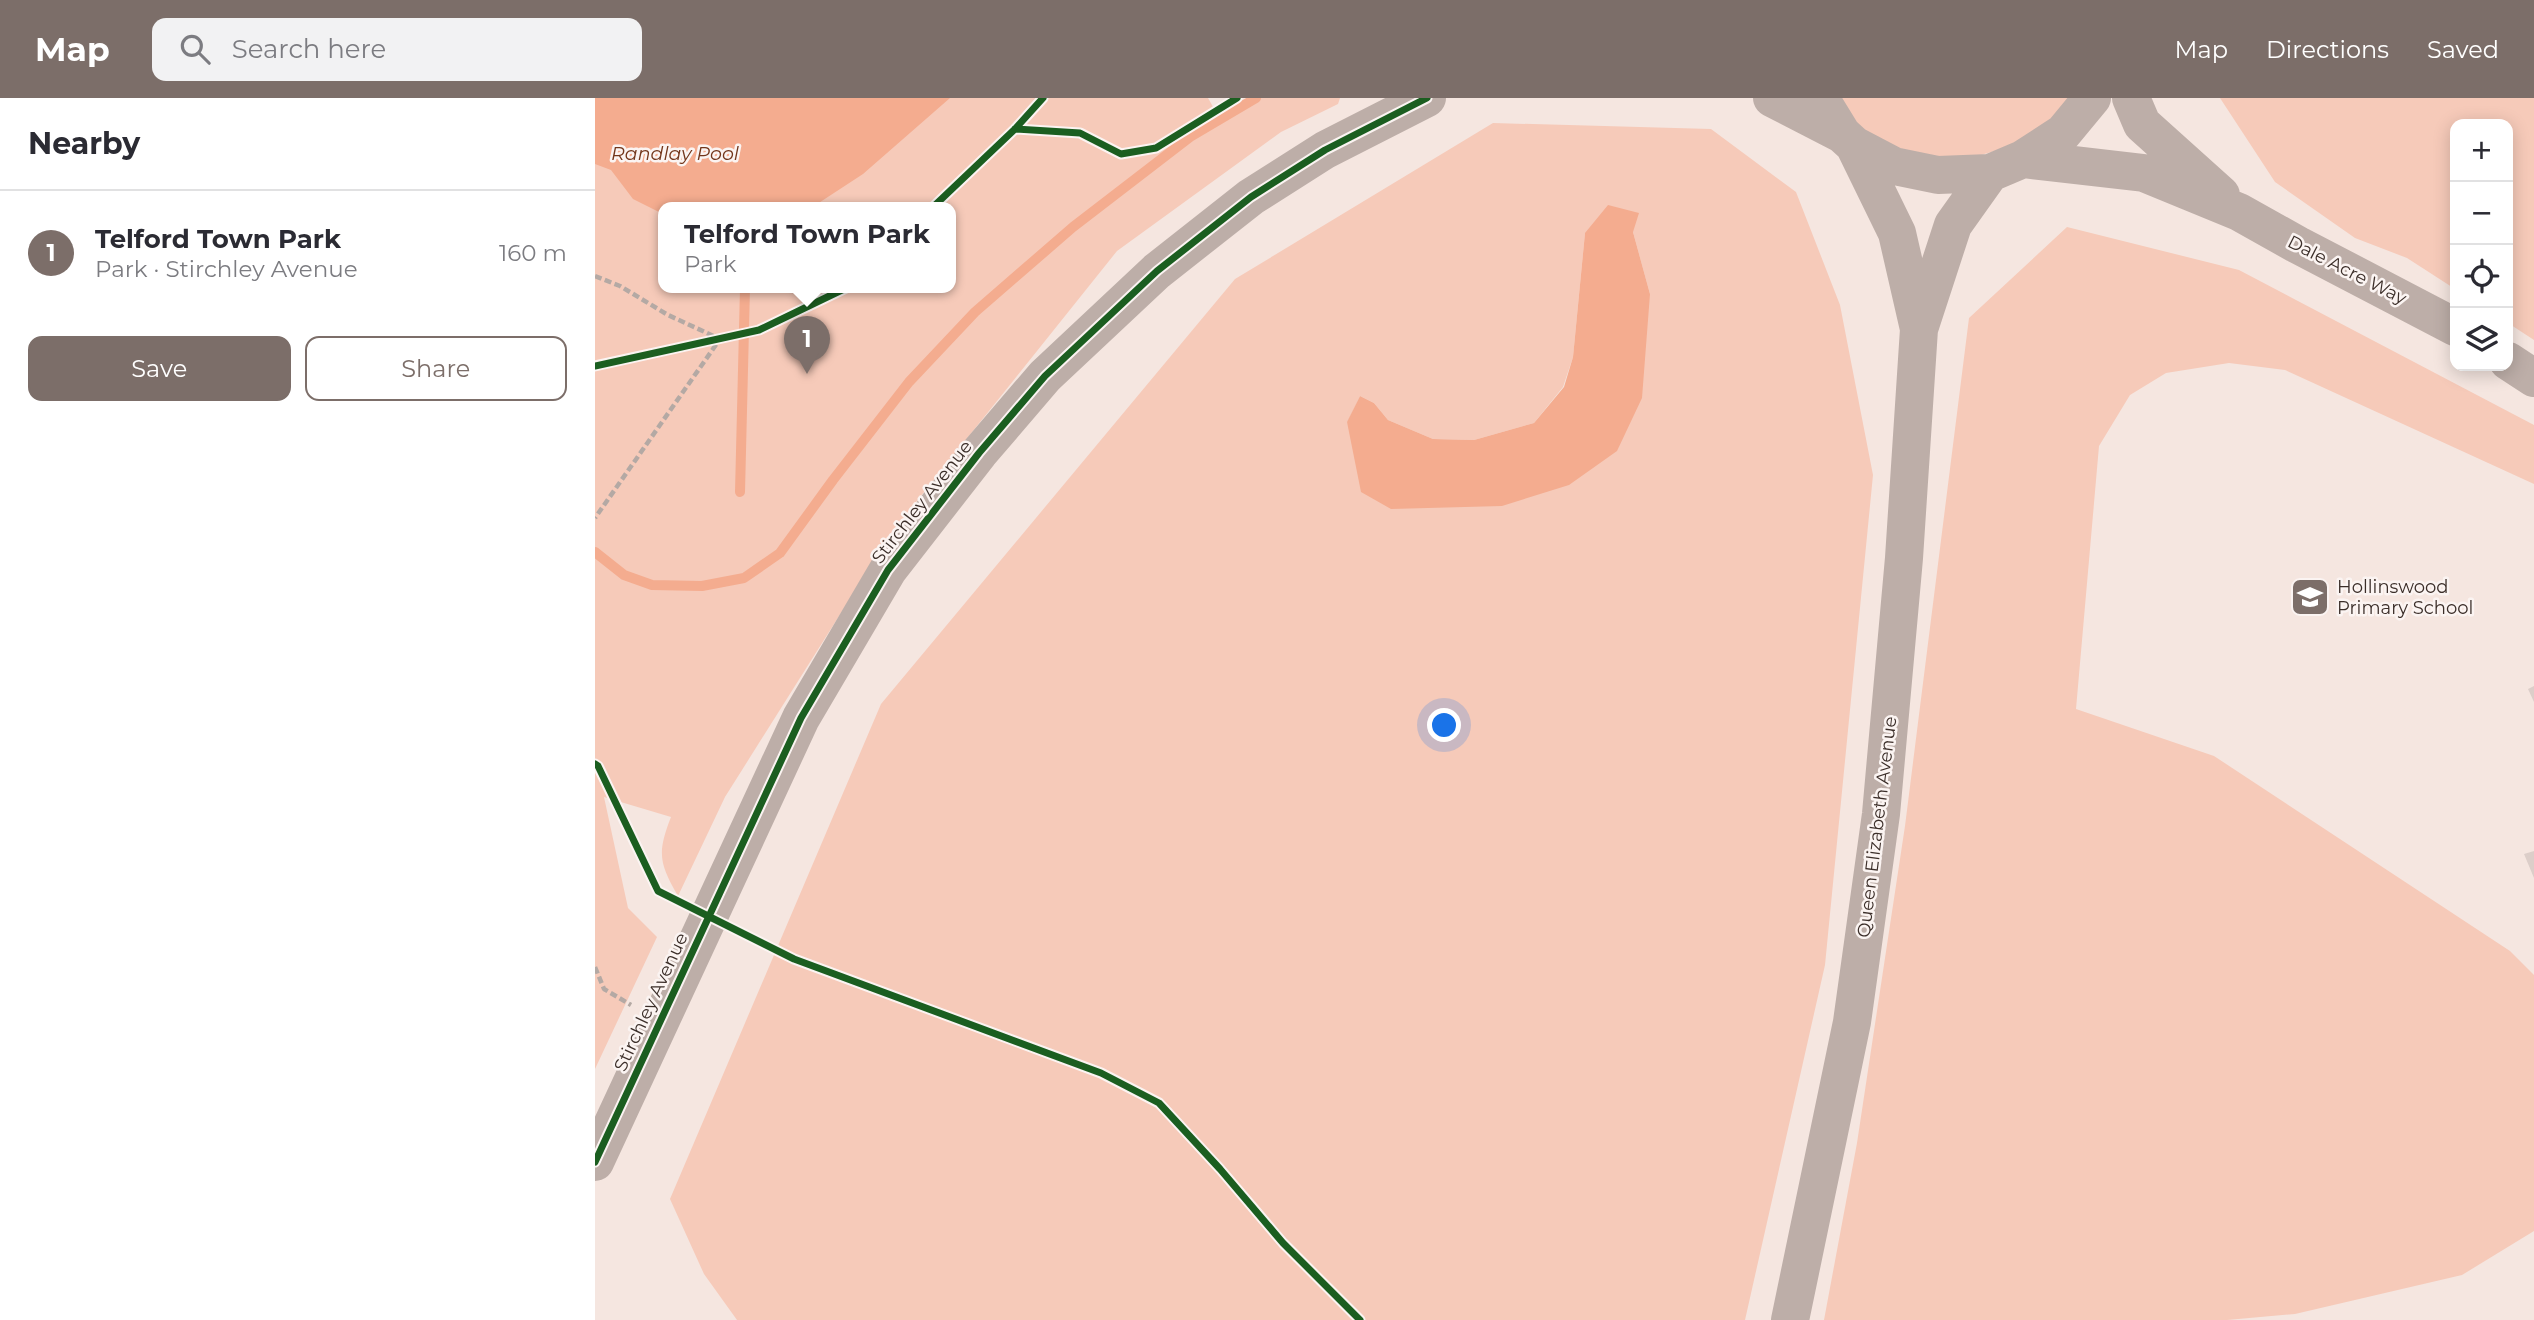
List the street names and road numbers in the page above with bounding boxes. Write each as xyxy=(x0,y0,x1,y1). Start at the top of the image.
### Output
street label: Dale Acre Way xyxy=(2284,231,2410,310)
street label: Stirchley Avenue xyxy=(867,436,977,568)
street label: Queen Elizabeth Avenue xyxy=(1853,715,1901,939)
street label: Stirchley Avenue xyxy=(609,929,693,1075)

